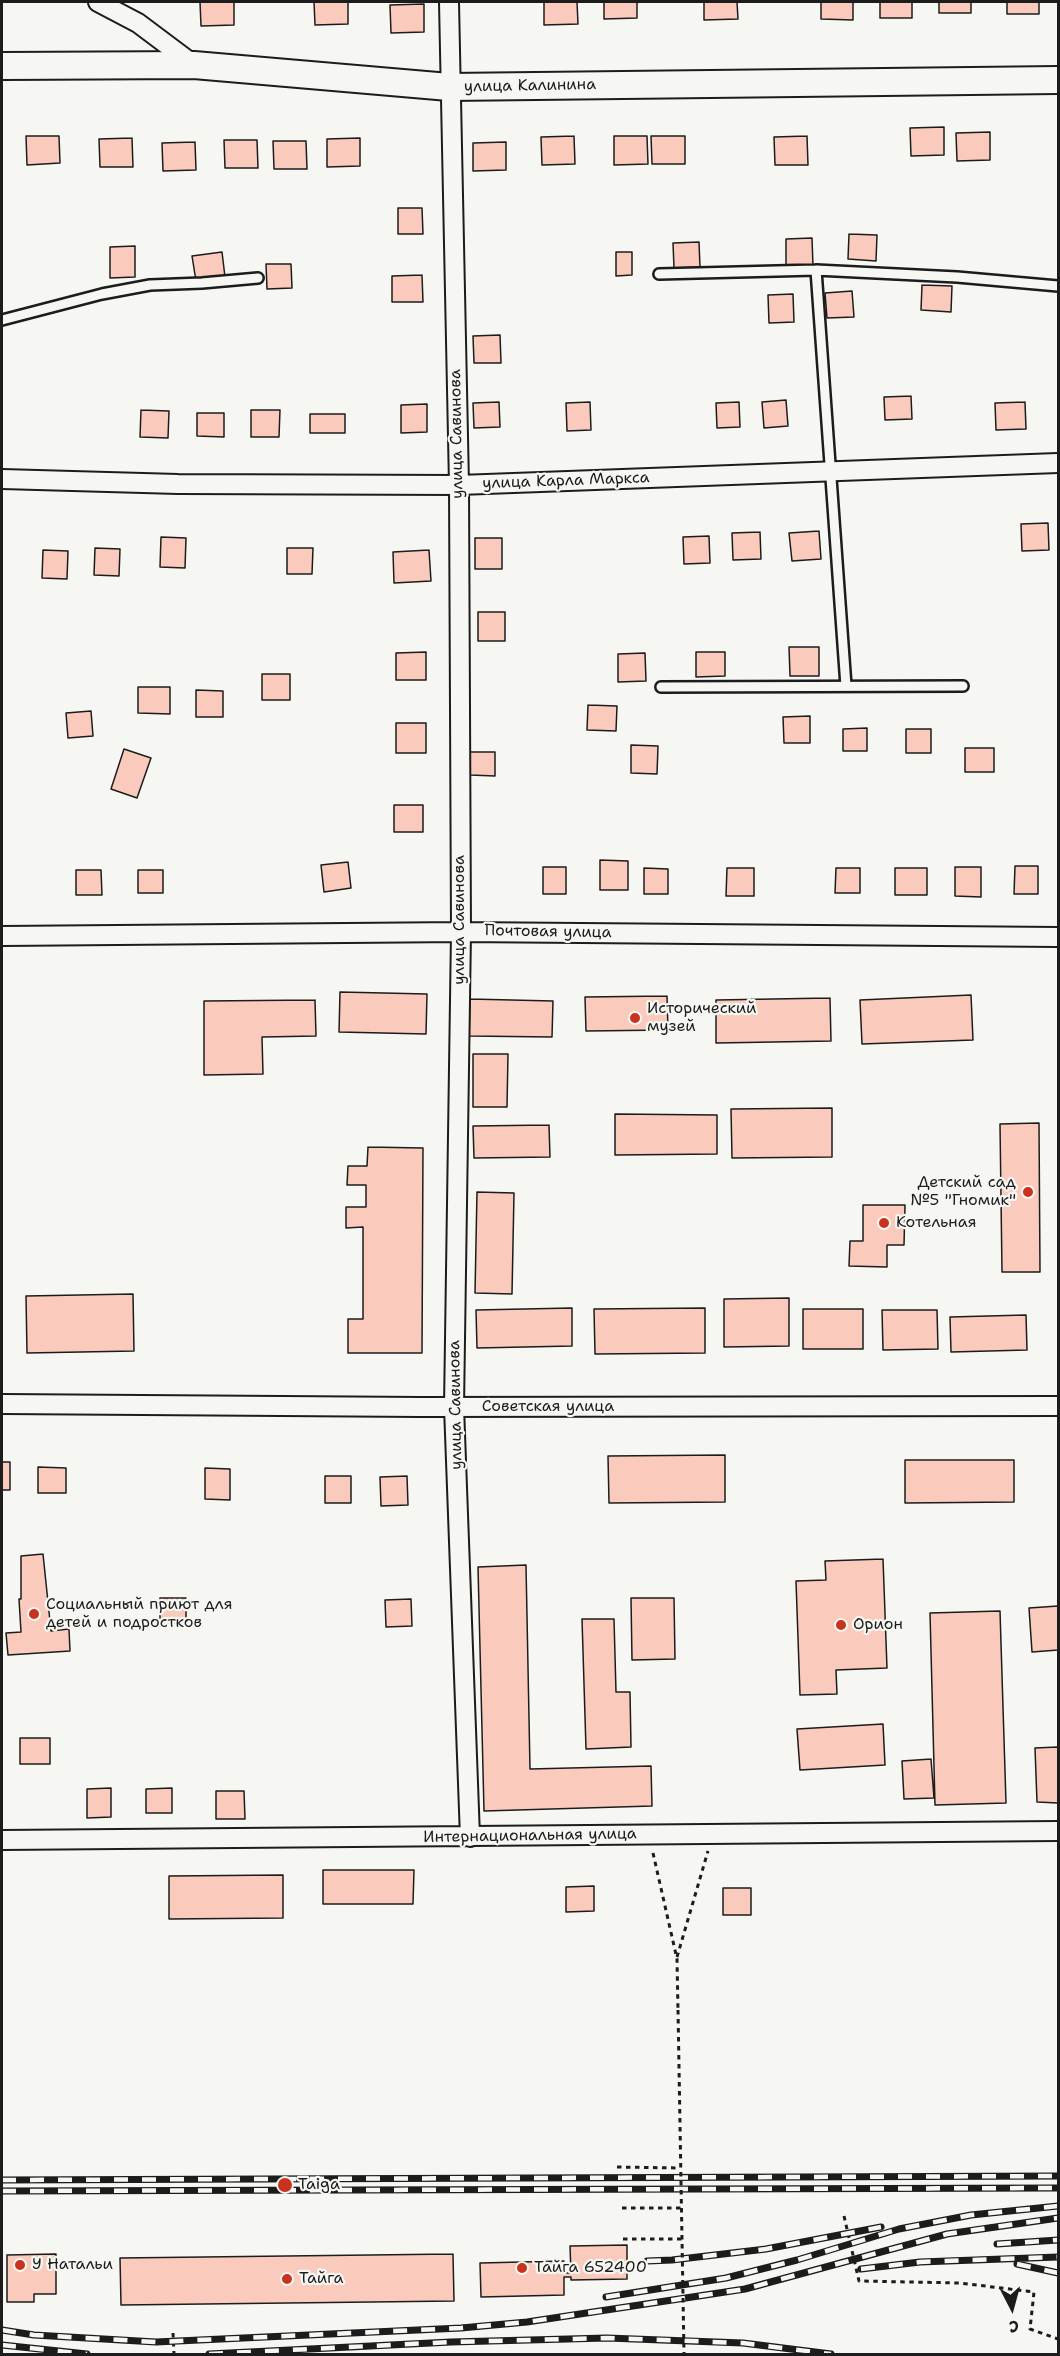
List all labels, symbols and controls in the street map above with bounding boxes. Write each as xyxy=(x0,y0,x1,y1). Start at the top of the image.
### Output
street label: улица Калинина xyxy=(464,75,596,97)
street label: улица Савинова xyxy=(446,369,468,499)
street label: улица Карла Маркса xyxy=(482,468,650,494)
street label: улица Савинова xyxy=(450,855,470,985)
street label: Почтовая улица xyxy=(484,921,612,943)
place label: Исторический музей xyxy=(647,999,757,1037)
marker: Исторический музей xyxy=(628,1011,642,1025)
place label: Детский сад №5 "Гномик" xyxy=(910,1173,1016,1211)
marker: Детский сад №5 "Гномик" xyxy=(1021,1185,1035,1199)
place label: Котельная xyxy=(896,1213,976,1233)
marker: Котельная xyxy=(877,1216,891,1230)
street label: улица Савинова xyxy=(445,1340,467,1470)
street label: Советская улица xyxy=(482,1397,614,1417)
place label: Социальный приют для детей и подростков xyxy=(46,1595,232,1633)
marker: Социальный приют для детей и подростков xyxy=(27,1607,41,1621)
place label: Орион xyxy=(853,1615,903,1635)
marker: Орион xyxy=(834,1618,848,1632)
street label: Интернациональная улица xyxy=(423,1825,637,1847)
place label: Taiga xyxy=(298,2175,340,2195)
marker: Taiga xyxy=(276,2176,294,2194)
place label: У Натальи xyxy=(32,2255,113,2275)
marker: У Натальи xyxy=(13,2258,27,2272)
place label: Тайга 652400 xyxy=(534,2258,647,2278)
marker: Тайга 652400 xyxy=(515,2261,529,2275)
place label: Тайга xyxy=(299,2269,343,2289)
marker: Тайга xyxy=(280,2272,294,2286)
north arrow xyxy=(982,2278,1042,2338)
text: С xyxy=(1008,2315,1020,2337)

